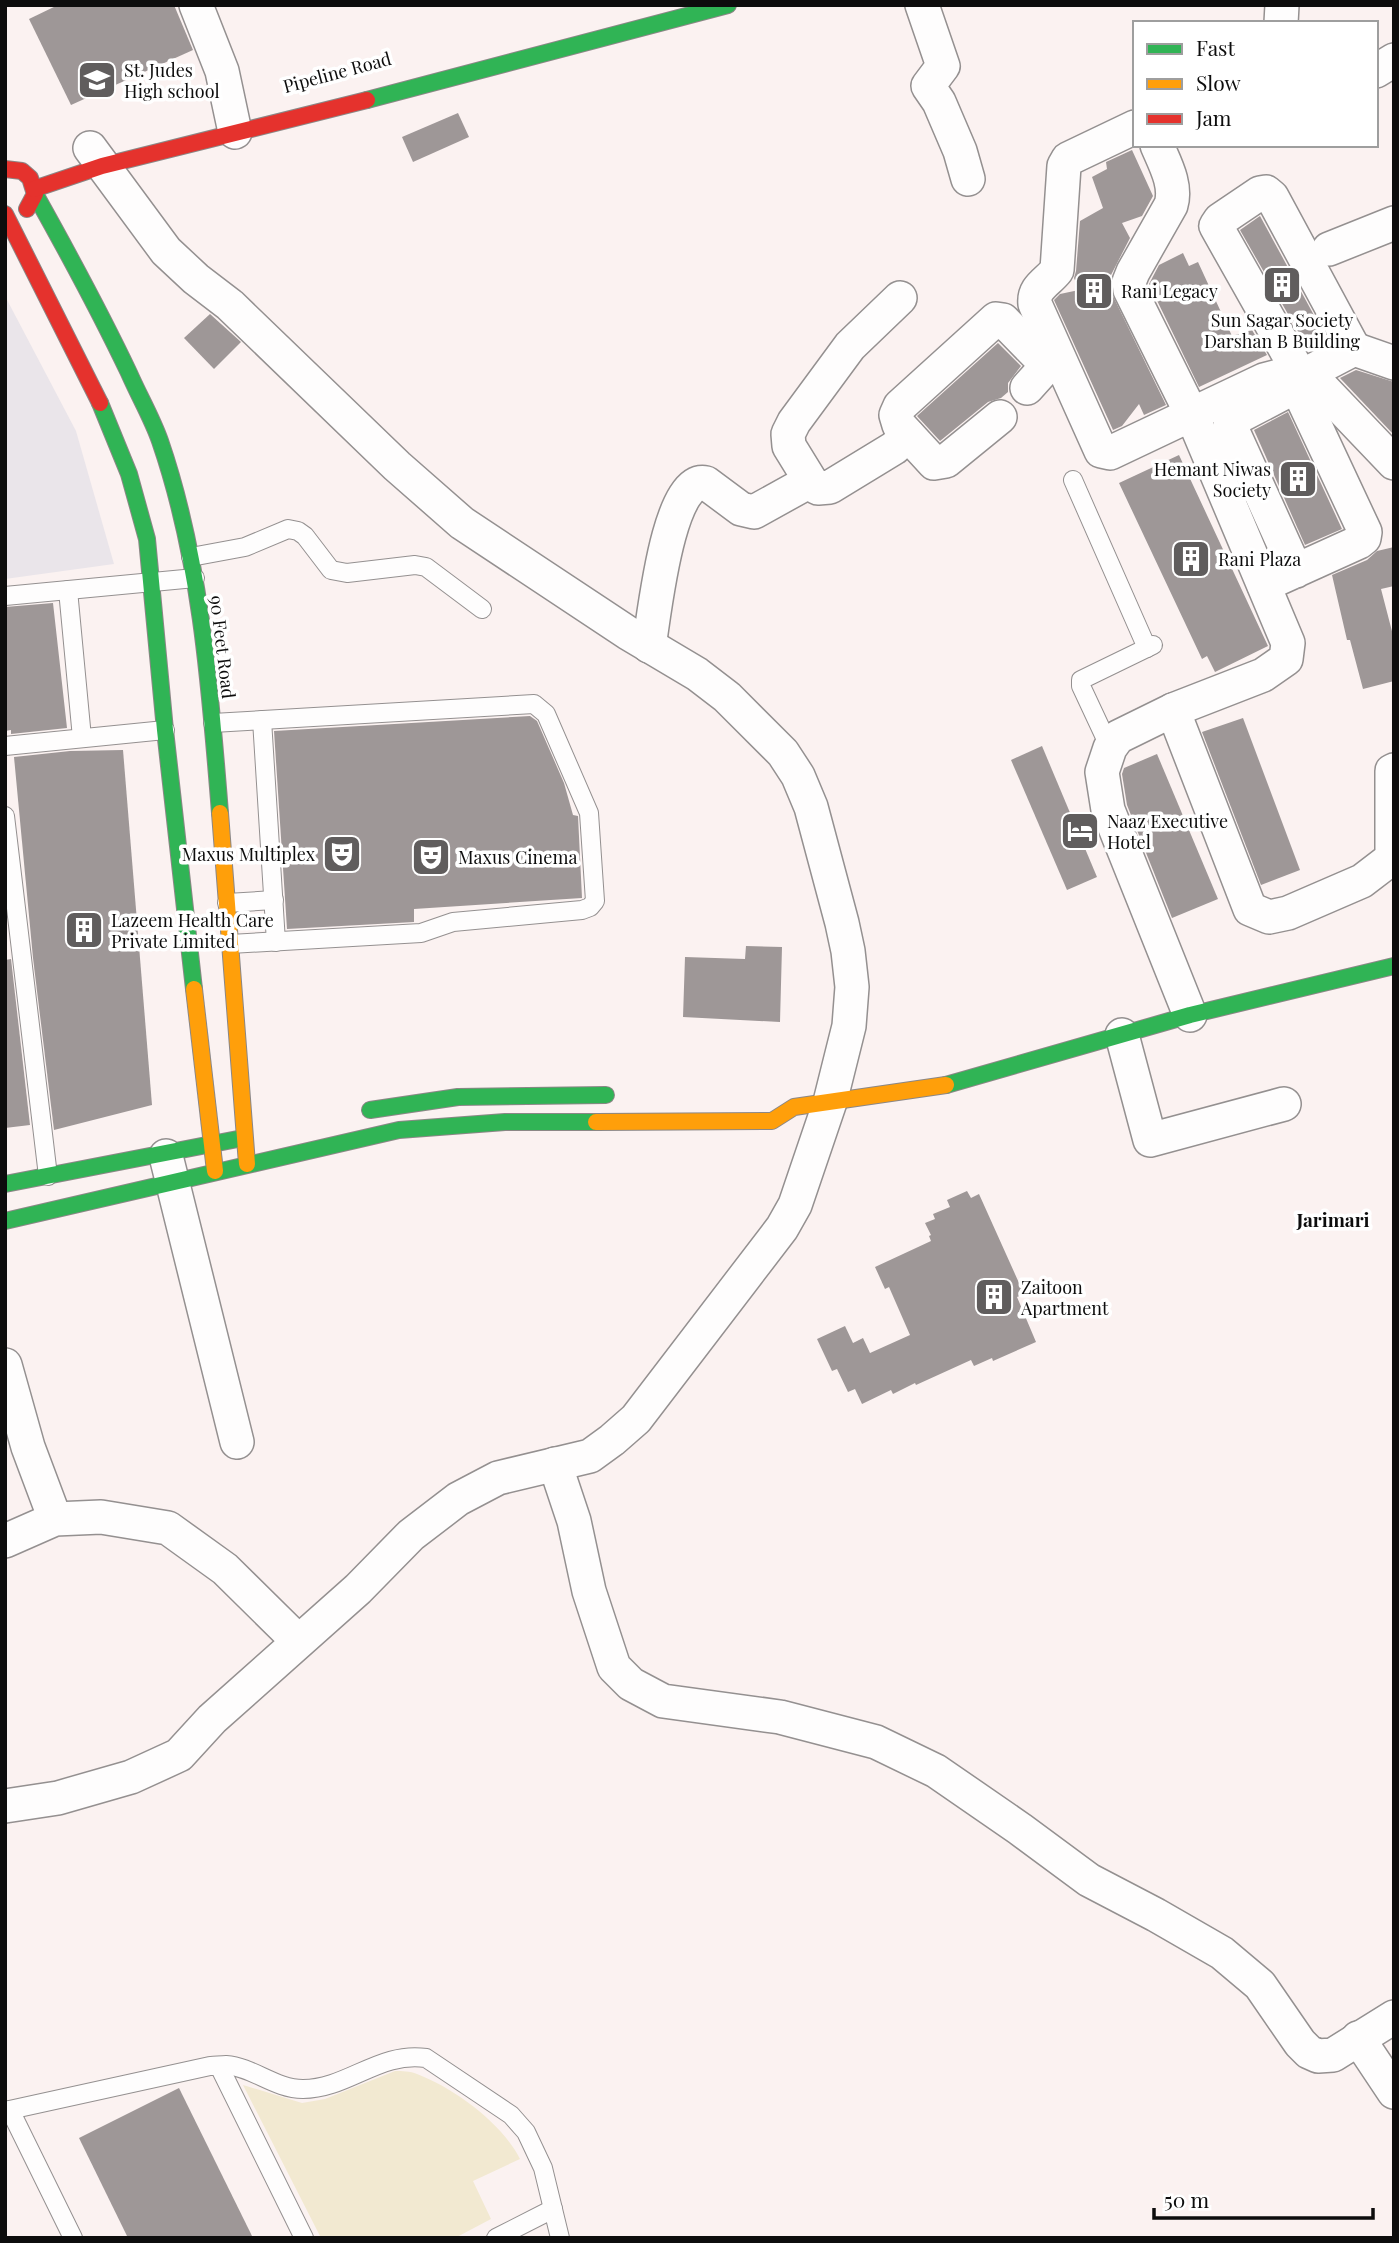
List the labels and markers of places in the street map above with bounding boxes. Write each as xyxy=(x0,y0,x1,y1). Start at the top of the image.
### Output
place label: St. Judes High school xyxy=(124,58,220,103)
school or university icon: St. Judes High school xyxy=(76,59,118,101)
building icon: Sun Sagar Society Darshan B Building xyxy=(1261,264,1303,306)
building icon: Rani Legacy xyxy=(1073,270,1115,312)
place label: Rani Legacy xyxy=(1121,279,1218,303)
place label: Sun Sagar Society Darshan B Building xyxy=(1204,308,1361,353)
place label: Hemant Niwas Society xyxy=(1154,457,1271,502)
building icon: Hemant Niwas Society xyxy=(1277,458,1319,500)
building icon: Rani Plaza xyxy=(1170,538,1212,580)
place label: Rani Plaza xyxy=(1218,547,1301,571)
place label: Naaz Executive Hotel xyxy=(1107,809,1228,854)
hotel icon: Naaz Executive Hotel xyxy=(1059,810,1101,852)
theatre icon: Maxus Multiplex xyxy=(321,833,363,875)
theatre icon: Maxus Cinema xyxy=(410,836,452,878)
place label: Maxus Multiplex xyxy=(182,842,316,866)
place label: Maxus Cinema xyxy=(458,845,577,869)
place label: Lazeem Health Care Private Limited xyxy=(111,908,274,953)
building icon: Lazeem Health Care Private Limited xyxy=(63,909,105,951)
place label: Zaitoon Apartment xyxy=(1020,1275,1109,1320)
building icon: Zaitoon Apartment xyxy=(973,1276,1015,1318)

